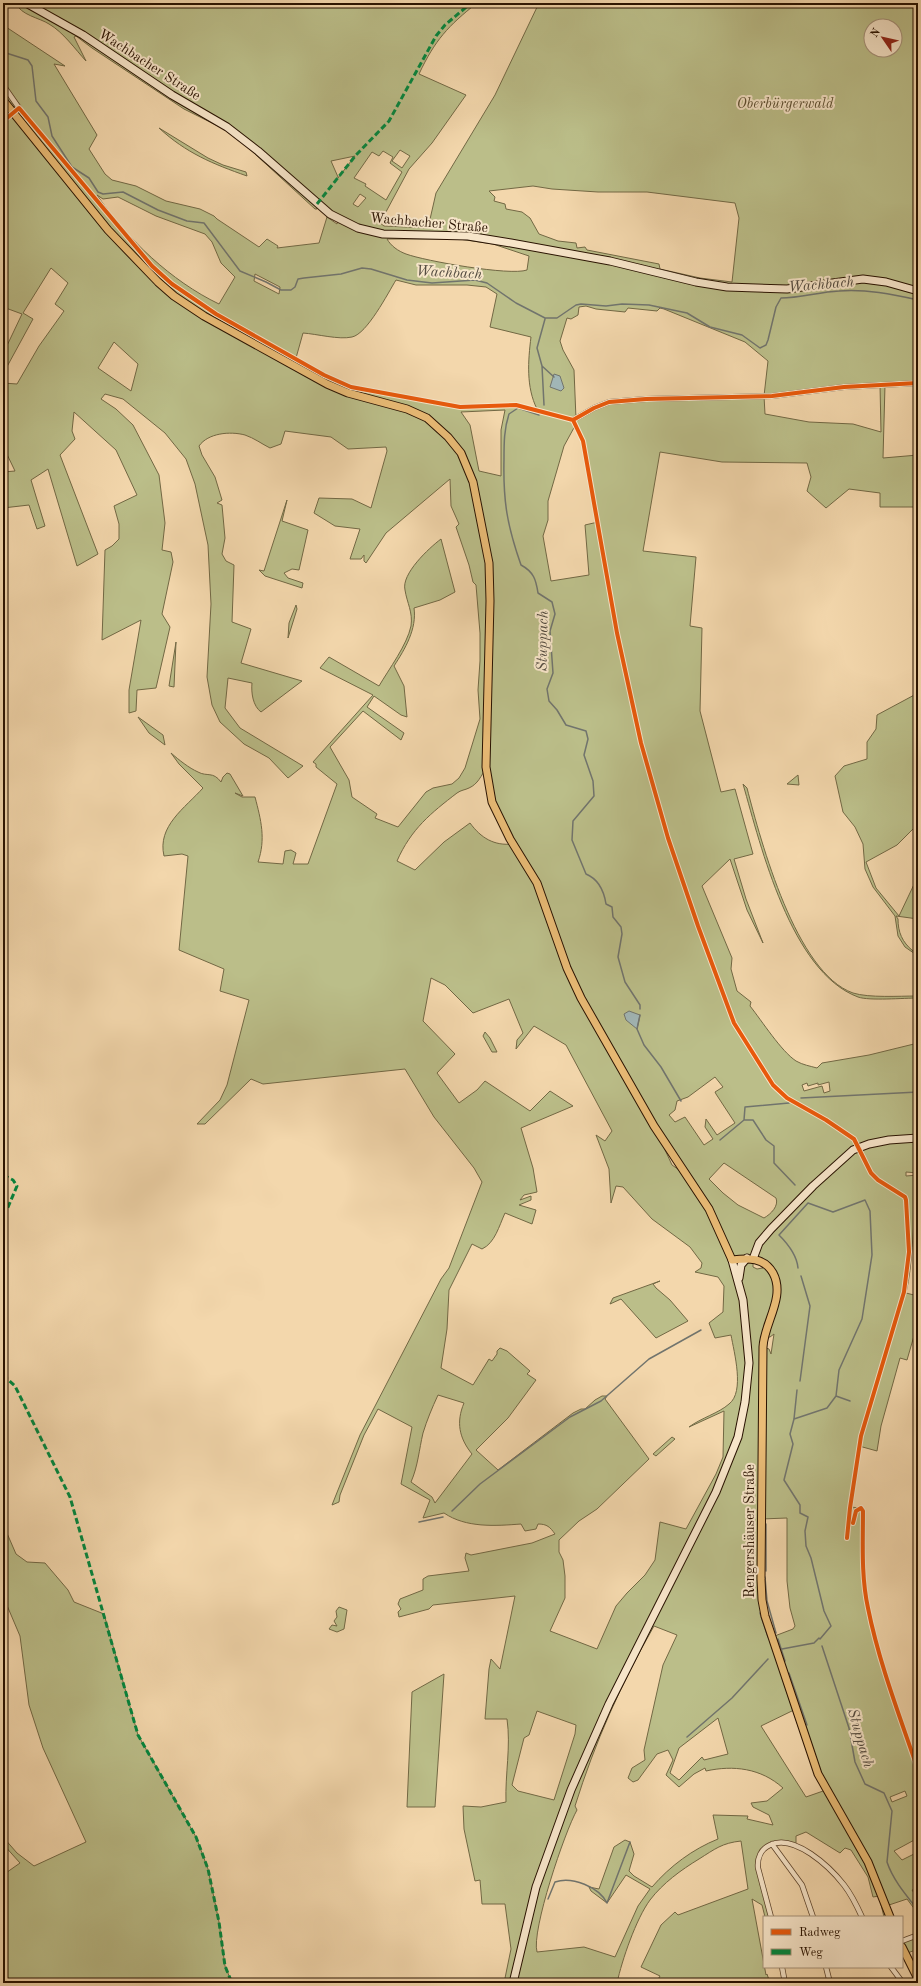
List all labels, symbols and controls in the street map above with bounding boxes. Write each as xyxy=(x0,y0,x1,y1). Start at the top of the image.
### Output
north arrow xyxy=(863,18,903,58)
text: N xyxy=(869,26,883,40)
street label: Wachbacher Straße xyxy=(96,27,203,103)
park label: Oberbürgerwald xyxy=(737,97,834,112)
street label: Wachbacher Straße xyxy=(369,211,489,235)
water label: Wachbach xyxy=(415,264,483,283)
water label: Wachbach xyxy=(787,275,855,296)
water label: Stuppach xyxy=(535,610,552,672)
street label: Rengershäuser Straße xyxy=(743,1464,757,1598)
water label: Stuppach xyxy=(844,1707,875,1770)
legend xyxy=(763,1916,903,1968)
text: Radweg xyxy=(799,1927,841,1939)
text: Weg xyxy=(799,1947,823,1959)

